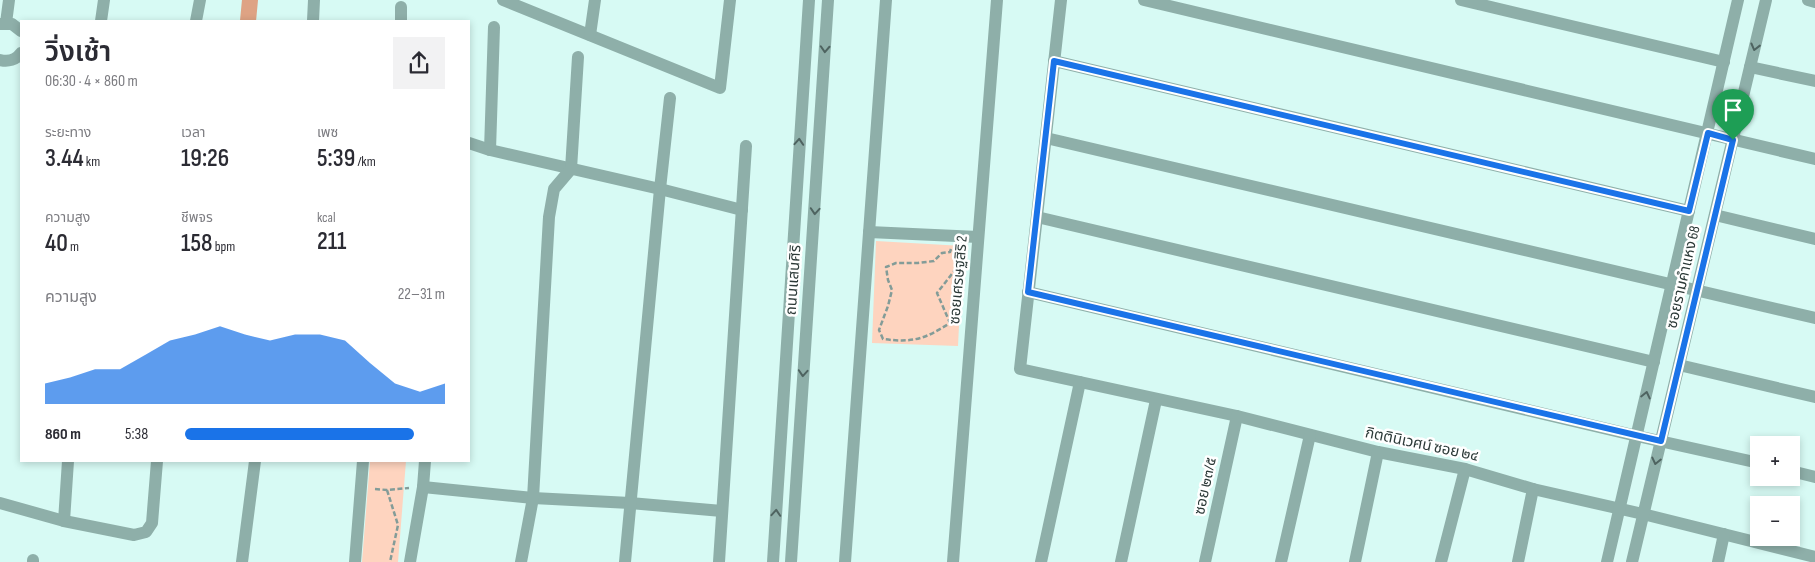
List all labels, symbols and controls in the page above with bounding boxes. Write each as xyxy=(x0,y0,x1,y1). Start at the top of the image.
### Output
text: วิ่งเช้า xyxy=(45,36,111,69)
button: share xyxy=(393,37,445,89)
one-way arrow xyxy=(1750,43,1761,52)
one-way arrow xyxy=(819,45,830,53)
text: 06:30 · 4 × 860 m xyxy=(45,72,138,91)
pin xyxy=(1712,89,1754,140)
icon: arrive xyxy=(1719,96,1747,124)
text: ระยะทาง xyxy=(45,124,91,141)
text: เวลา xyxy=(181,124,206,141)
text: เพซ xyxy=(317,124,338,141)
one-way arrow xyxy=(794,137,805,145)
text: 3.44 xyxy=(45,143,84,174)
text: 19:26 xyxy=(181,143,229,174)
text: 5:39 xyxy=(317,143,355,174)
text: km xyxy=(84,153,100,170)
text: /km xyxy=(355,153,376,170)
one-way arrow xyxy=(809,207,820,215)
text: ความสูง xyxy=(45,209,90,226)
text: ชีพจร xyxy=(181,209,213,226)
text: kcal xyxy=(317,209,336,226)
street label: ซอยรามคำแหง 68 xyxy=(1662,224,1705,330)
text: 211 xyxy=(317,226,346,257)
text: 40 xyxy=(45,228,68,259)
text: 158 xyxy=(181,228,212,259)
street label: ซอยเศรษฐสิริ 2 xyxy=(945,235,972,325)
text: m xyxy=(68,238,79,255)
text: bpm xyxy=(212,238,235,255)
street label: ถนนแสนศิริ xyxy=(782,244,805,316)
text: 22–31 m xyxy=(398,285,445,304)
text: ความสูง xyxy=(45,288,97,307)
one-way arrow xyxy=(798,369,809,377)
one-way arrow xyxy=(1640,391,1651,400)
street label: กิตตินิเวศน์ ซอย ๒๔ xyxy=(1363,423,1480,466)
text: 860 m xyxy=(45,425,81,444)
text: 5:38 xyxy=(125,425,148,444)
map controls xyxy=(1750,436,1800,546)
button: + xyxy=(1750,436,1800,486)
street label: ซอย ๒๓/๕ xyxy=(1190,456,1221,517)
one-way arrow xyxy=(1651,456,1662,465)
button: − xyxy=(1750,496,1800,546)
one-way arrow xyxy=(770,509,781,517)

